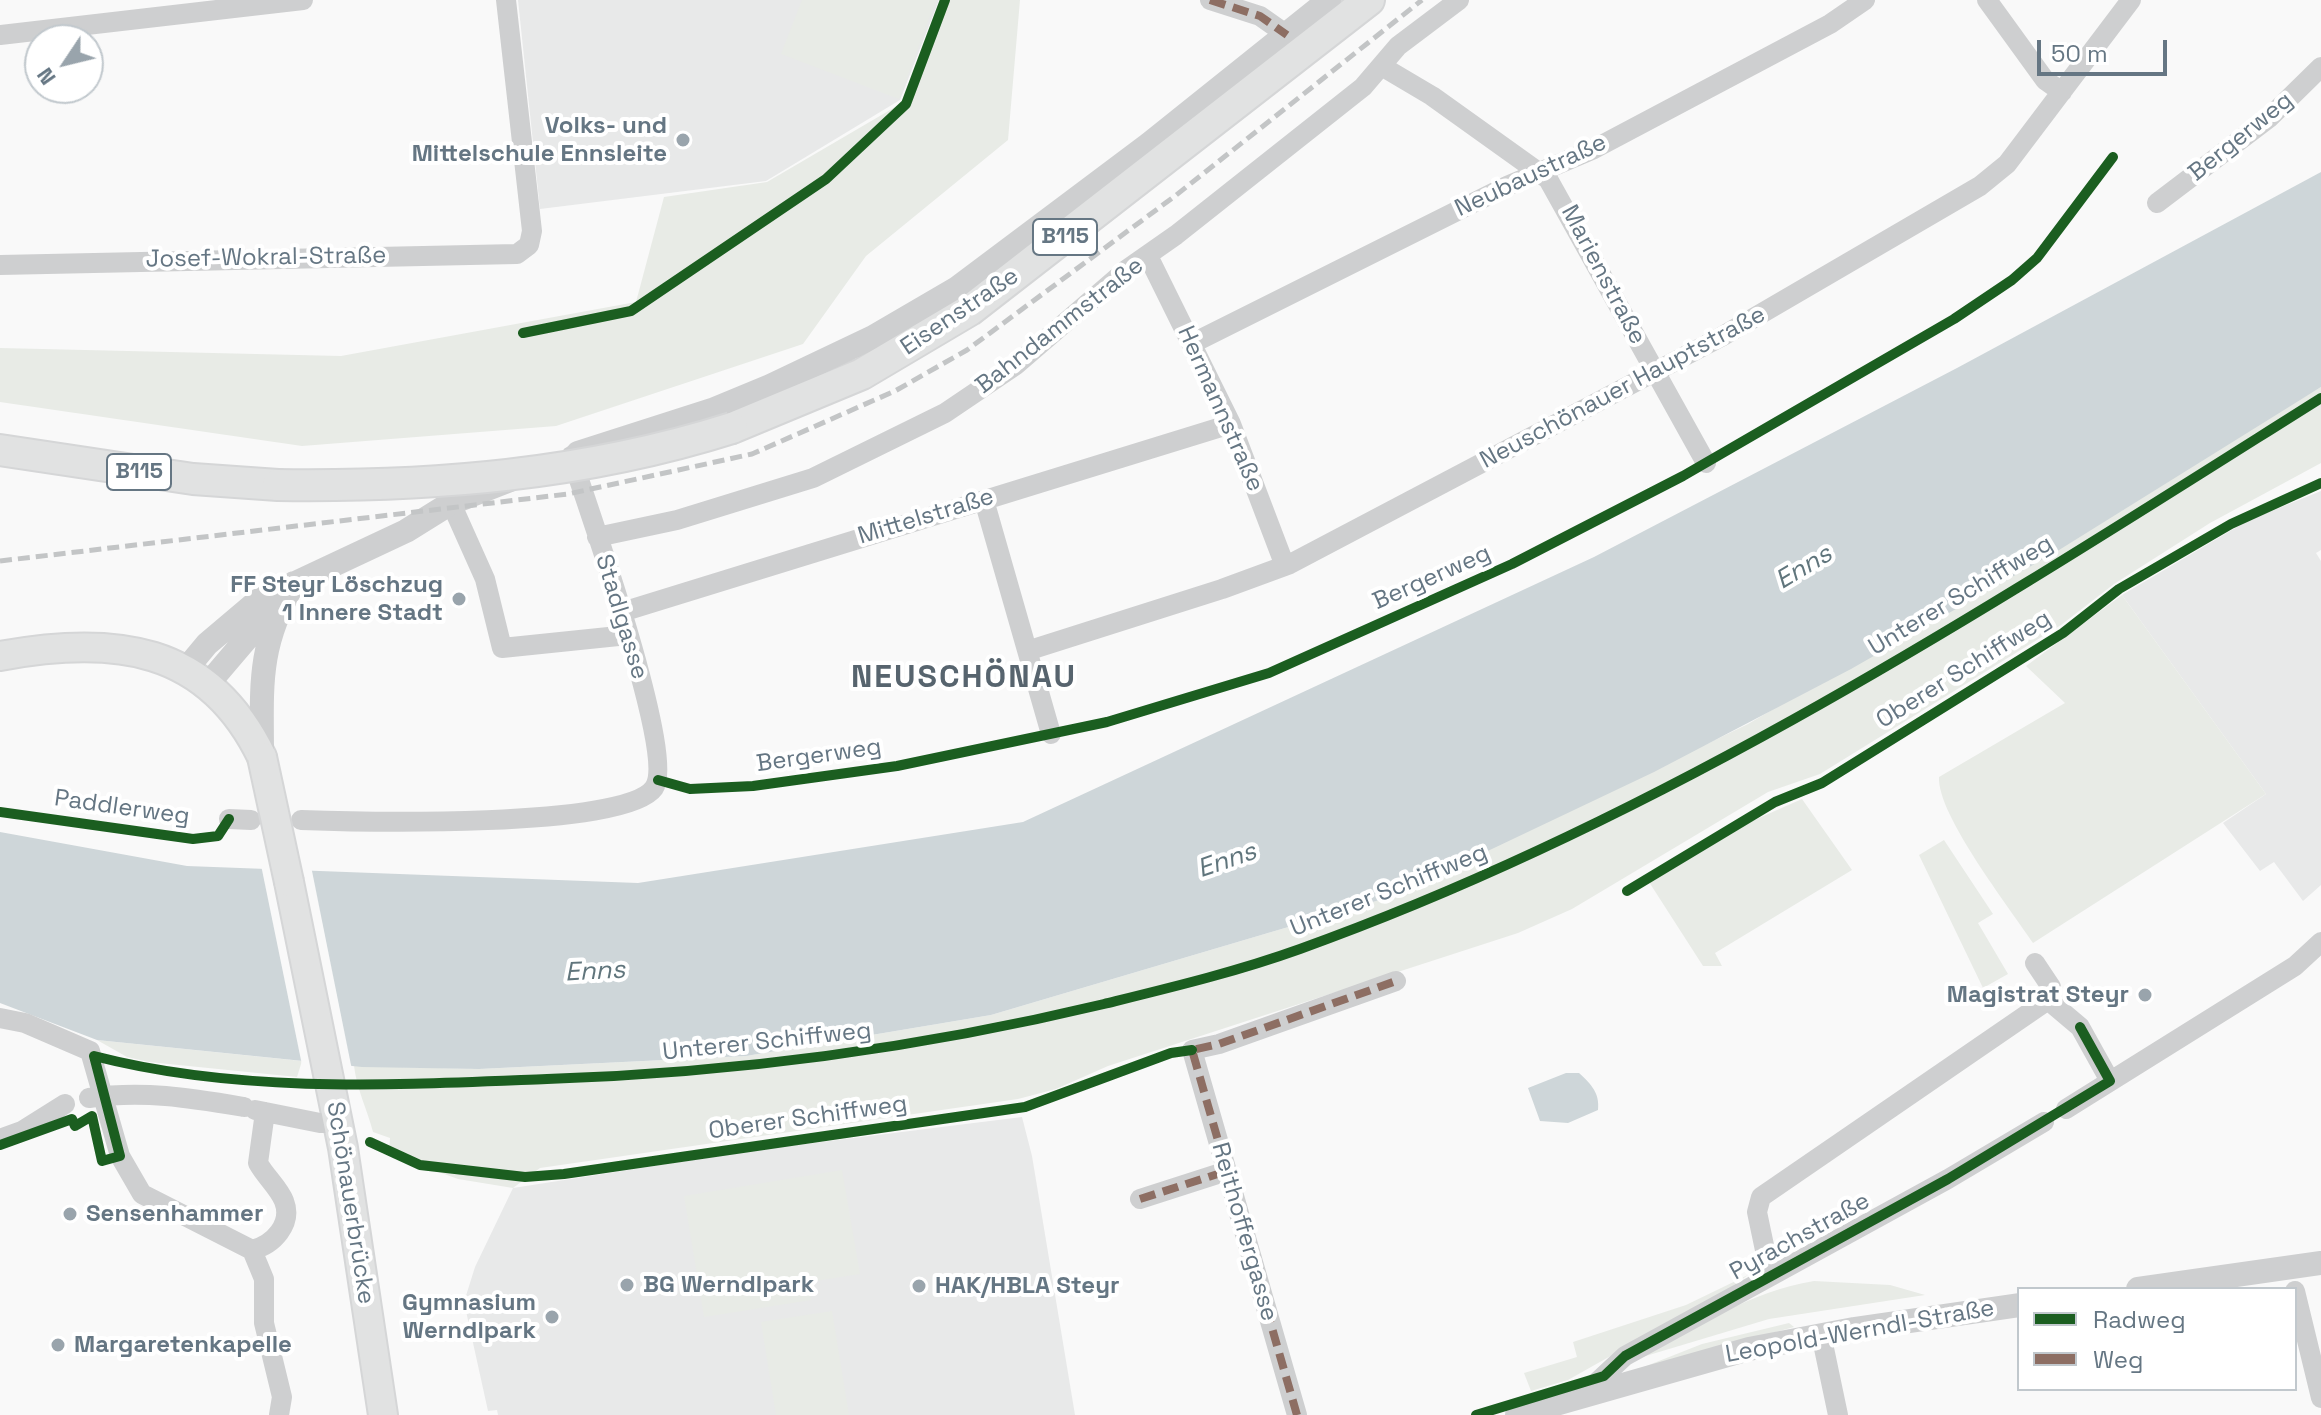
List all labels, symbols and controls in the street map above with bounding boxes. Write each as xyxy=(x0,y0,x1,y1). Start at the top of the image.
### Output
north arrow xyxy=(24,24,104,104)
scale bar xyxy=(2041,24,2171,74)
text: 50 m xyxy=(2051,38,2108,69)
text: N xyxy=(30,63,62,91)
street label: Bergerweg xyxy=(2183,86,2299,188)
place label: Volks- und Mittelschule Ennsleite xyxy=(412,112,667,168)
street label: Neubaustraße xyxy=(1451,128,1611,224)
marker: Volks- und Mittelschule Ennsleite xyxy=(674,131,692,149)
street label: Marienstraße xyxy=(1554,200,1652,350)
road number: B115 xyxy=(1033,219,1097,255)
street label: Josef-Wokral-Straße xyxy=(145,242,387,274)
street label: Bahndammstraße xyxy=(970,252,1150,400)
street label: Eisenstraße xyxy=(896,262,1024,362)
street label: Neuschönauer Hauptstraße xyxy=(1476,300,1770,476)
street label: Hermannstraße xyxy=(1171,322,1269,496)
road number: B115 xyxy=(107,454,171,490)
street label: Mittelstraße xyxy=(855,483,997,551)
street label: Unterer Schiffweg xyxy=(1864,530,2058,662)
street label: Bergerweg xyxy=(1369,539,1495,617)
water label: Enns xyxy=(1770,539,1838,597)
street label: Stadlgasse xyxy=(588,551,654,683)
place label: FF Steyr Löschzug 1 Innere Stadt xyxy=(230,571,443,627)
marker: FF Steyr Löschzug 1 Innere Stadt xyxy=(450,590,468,608)
street label: Oberer Schiffweg xyxy=(1871,605,2057,735)
district label: NEUSCHÖNAU xyxy=(851,659,1077,697)
street label: Bergerweg xyxy=(755,733,883,779)
street label: Paddlerweg xyxy=(53,784,191,832)
water label: Enns xyxy=(1193,836,1261,886)
street label: Unterer Schiffweg xyxy=(1286,838,1492,944)
water label: Enns xyxy=(564,955,626,989)
place label: Magistrat Steyr xyxy=(1947,981,2129,1009)
marker: Magistrat Steyr xyxy=(2136,986,2154,1004)
street label: Unterer Schiffweg xyxy=(661,1017,873,1067)
street label: Oberer Schiffweg xyxy=(707,1090,909,1146)
street label: Schönauerbrücke xyxy=(320,1100,380,1306)
street label: Reithoffergasse xyxy=(1205,1139,1283,1325)
street label: Pyrachstraße xyxy=(1725,1187,1875,1287)
place label: Sensenhammer xyxy=(86,1200,263,1228)
marker: Sensenhammer xyxy=(61,1205,79,1223)
place label: BG Werndlpark xyxy=(643,1271,814,1299)
place label: HAK/HBLA Steyr xyxy=(935,1272,1119,1300)
marker: BG Werndlpark xyxy=(618,1276,636,1294)
marker: HAK/HBLA Steyr xyxy=(910,1277,928,1295)
legend xyxy=(2017,1287,2297,1391)
place label: Gymnasium Werndlpark xyxy=(402,1289,536,1345)
street label: Leopold-Werndl-Straße xyxy=(1723,1294,1997,1370)
text: Radweg xyxy=(2093,1304,2186,1335)
marker: Gymnasium Werndlpark xyxy=(543,1308,561,1326)
place label: Margaretenkapelle xyxy=(74,1331,292,1359)
marker: Margaretenkapelle xyxy=(49,1336,67,1354)
text: Weg xyxy=(2093,1344,2143,1375)

